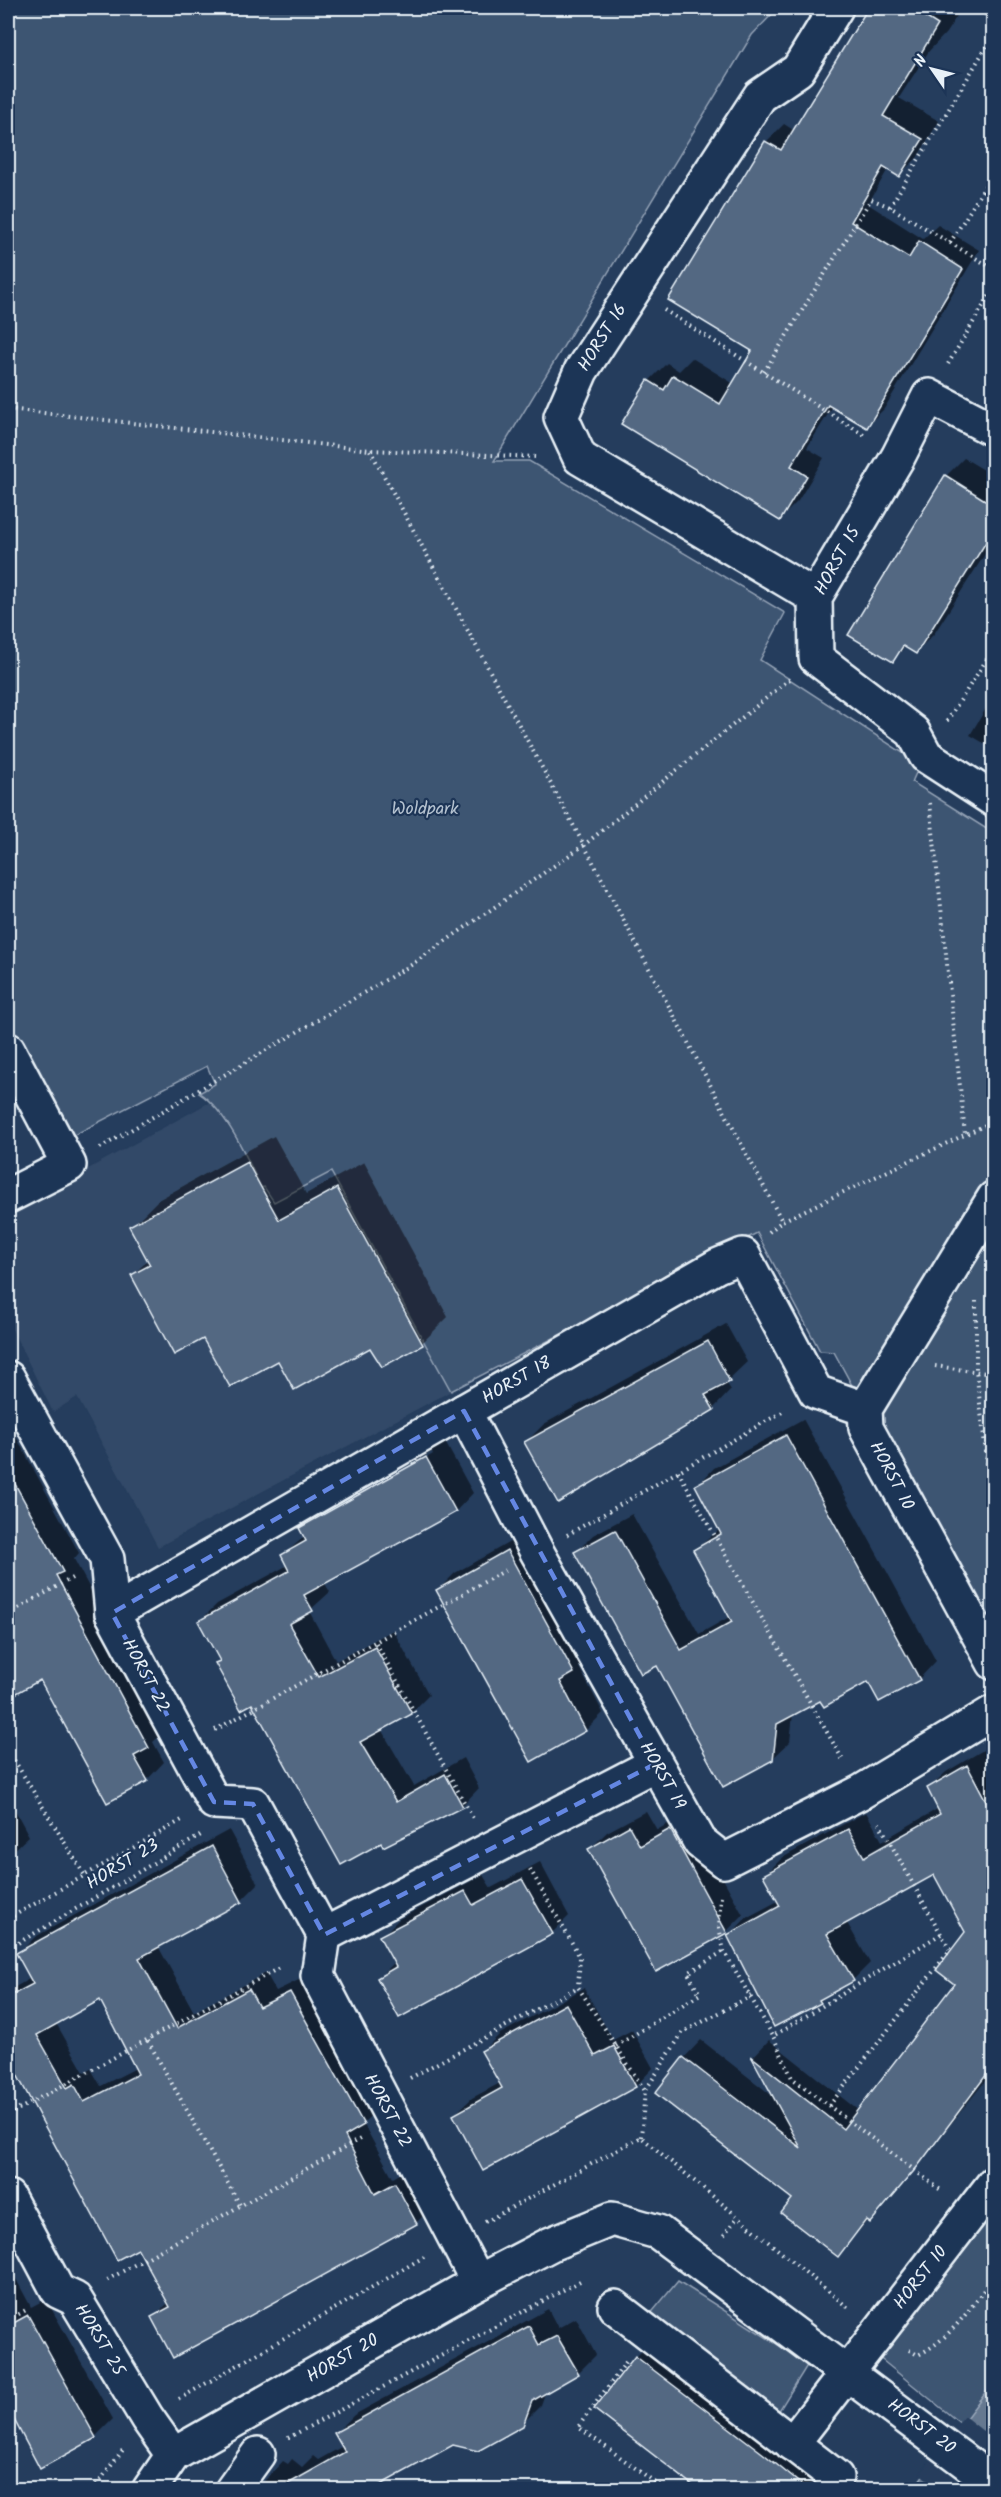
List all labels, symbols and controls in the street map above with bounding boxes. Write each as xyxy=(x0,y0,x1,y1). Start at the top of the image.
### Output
north arrow xyxy=(902,39,962,99)
text: N xyxy=(908,50,934,73)
street label: HORST 16 xyxy=(571,298,635,378)
street label: HORST 15 xyxy=(807,520,870,601)
park label: Woldpark xyxy=(391,795,459,824)
street label: HORST 18 xyxy=(477,1349,558,1413)
street label: HORST 10 xyxy=(861,1436,921,1516)
street label: HORST 22 xyxy=(113,1633,177,1719)
street label: HORST 19 xyxy=(631,1737,693,1816)
street label: HORST 23 xyxy=(81,1832,165,1898)
street label: HORST 22 xyxy=(355,2068,419,2154)
street label: HORST 10 xyxy=(887,2240,955,2316)
street label: HORST 25 xyxy=(66,2298,133,2383)
street label: HORST 20 xyxy=(301,2327,385,2391)
street label: HORST 20 xyxy=(881,2392,961,2462)

